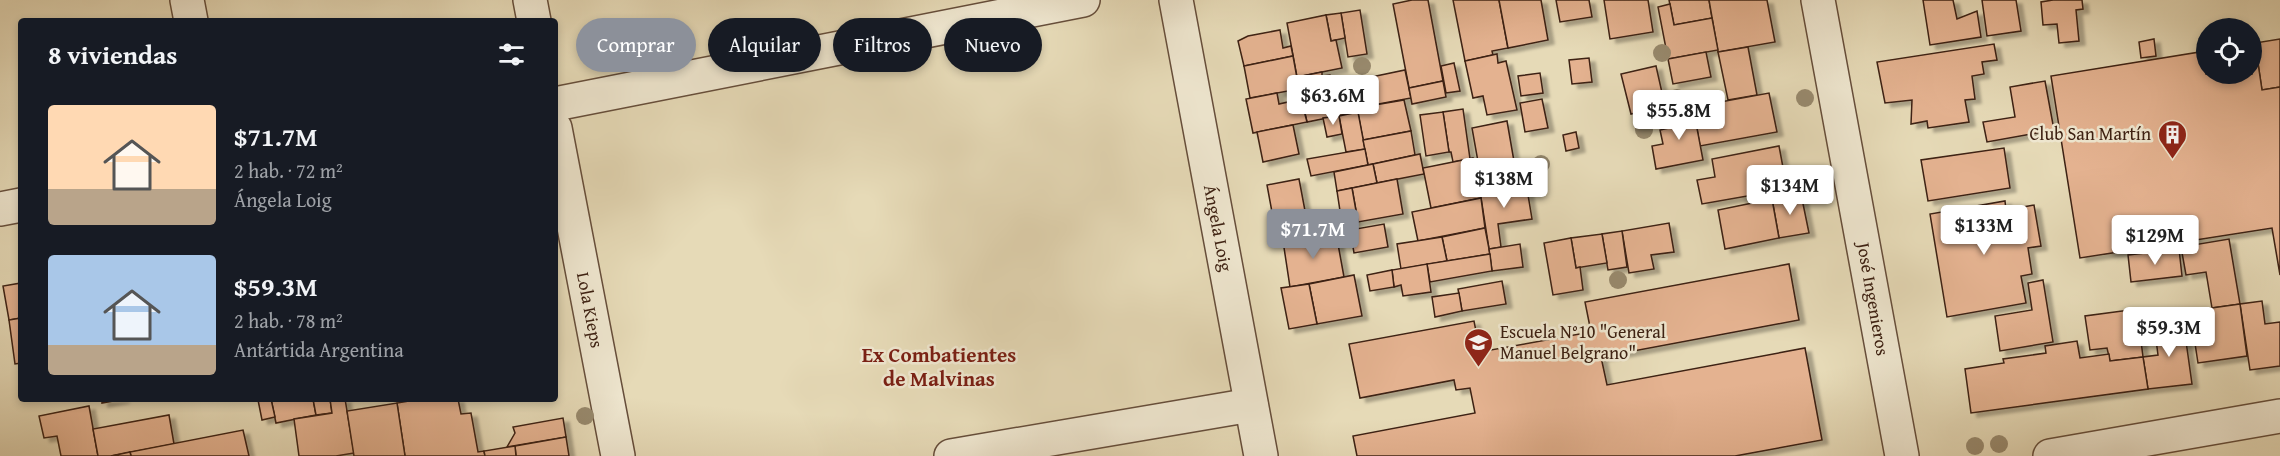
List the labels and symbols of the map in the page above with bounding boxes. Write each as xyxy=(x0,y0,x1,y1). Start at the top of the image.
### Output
pin: $63.6M xyxy=(1284,75,1382,126)
pin: $55.8M xyxy=(1630,90,1728,141)
building icon: Club San Martín xyxy=(2156,118,2188,160)
place label: Club San Martín xyxy=(2030,120,2151,147)
pin: $138M xyxy=(1462,158,1546,209)
pin: $134M xyxy=(1748,165,1832,216)
street label: Ángela Loig xyxy=(1197,182,1240,274)
pin: $133M xyxy=(1942,205,2026,256)
pin: $71.7M xyxy=(1264,209,1362,260)
pin: $129M xyxy=(2113,215,2197,266)
street label: José Ingenieros xyxy=(1850,238,1897,358)
street label: Lola Kieps xyxy=(570,270,611,350)
pin: $59.3M xyxy=(2120,307,2218,358)
place label: Escuela N°10 "General Manuel Belgrano" xyxy=(1500,318,1666,366)
school or university icon: Escuela N°10 "General Manuel Belgrano" xyxy=(1463,326,1495,368)
district label: Ex Combatientes de Malvinas xyxy=(862,339,1016,394)

